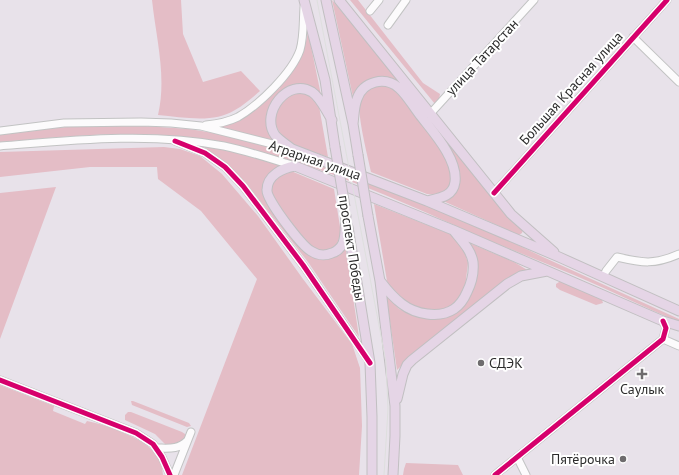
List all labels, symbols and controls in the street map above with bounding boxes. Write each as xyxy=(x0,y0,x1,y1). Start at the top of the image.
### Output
street label: улица Татарстан xyxy=(442,15,522,99)
street label: Большая Красная улица xyxy=(515,28,627,148)
street label: Аграрная улица xyxy=(267,136,363,184)
street label: проспект Победы xyxy=(335,194,369,302)
place label: СДЭК xyxy=(489,354,523,372)
marker: СДЭК xyxy=(476,358,486,368)
marker: Саулык xyxy=(637,369,647,379)
place label: Саулык xyxy=(620,380,664,398)
place label: Пятёрочка xyxy=(551,450,615,468)
marker: Пятёрочка xyxy=(618,454,628,464)

